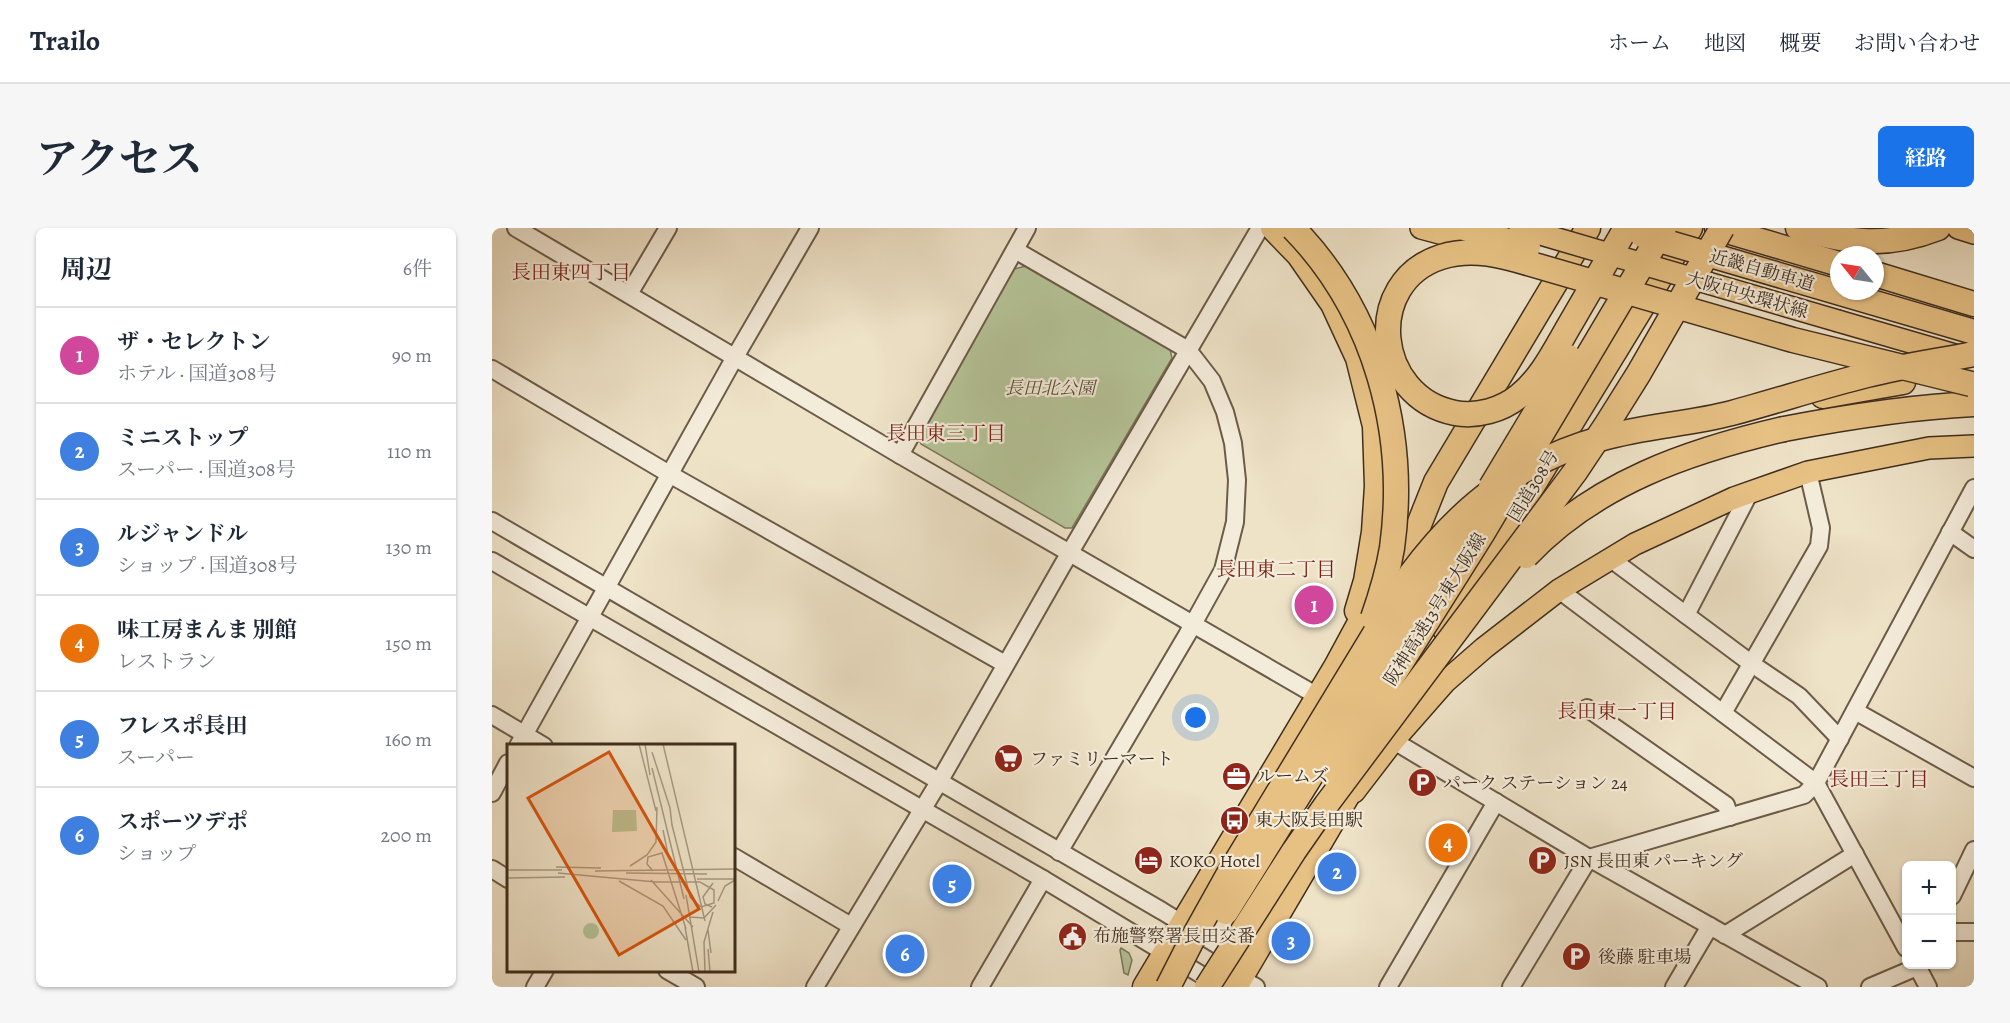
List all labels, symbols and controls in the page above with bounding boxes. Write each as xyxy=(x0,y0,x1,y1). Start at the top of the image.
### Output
text: Trailo xyxy=(30,22,100,60)
text: ホーム xyxy=(1608,29,1671,57)
text: 地図 xyxy=(1704,29,1746,57)
text: 概要 xyxy=(1779,29,1821,57)
text: お問い合わせ xyxy=(1854,29,1980,57)
button: 経路 xyxy=(1878,126,1974,187)
text: アクセス xyxy=(36,130,203,187)
street label: 近畿自動車道 xyxy=(1707,244,1817,296)
north arrow xyxy=(1830,246,1884,300)
text: 周辺 xyxy=(60,252,112,287)
text: 6件 xyxy=(403,255,432,282)
district label: 長田東四丁目 xyxy=(511,259,631,286)
street label: 大阪中央環状線 xyxy=(1683,266,1811,324)
text: ザ・セレクトン xyxy=(117,327,271,357)
text: 1 xyxy=(76,342,83,369)
text: 90 m xyxy=(392,342,432,369)
text: ホテル · 国道308号 xyxy=(117,360,277,387)
park label: 長田北公園 xyxy=(1005,376,1098,400)
district label: 長田東三丁目 xyxy=(886,420,1006,447)
text: ミニストップ xyxy=(117,423,248,453)
text: 2 xyxy=(75,438,84,465)
text: 110 m xyxy=(387,438,432,465)
street label: 国道308号 xyxy=(1502,446,1564,526)
text: スーパー · 国道308号 xyxy=(117,456,296,483)
text: ルジャンドル xyxy=(117,519,248,549)
street label: 阪神高速13号東大阪線 xyxy=(1378,528,1492,690)
text: 3 xyxy=(75,534,84,561)
text: 130 m xyxy=(386,534,432,561)
text: ショップ · 国道308号 xyxy=(117,552,297,579)
district label: 長田東二丁目 xyxy=(1216,556,1336,583)
pin: 1 xyxy=(1294,582,1334,628)
text: 味工房まんま 別館 xyxy=(117,615,297,645)
text: 4 xyxy=(75,630,84,657)
text: 150 m xyxy=(385,630,432,657)
text: レストラン xyxy=(117,648,216,675)
district label: 長田東一丁目 xyxy=(1557,698,1677,725)
your location xyxy=(1181,703,1210,732)
text: フレスポ長田 xyxy=(117,711,247,741)
text: 5 xyxy=(75,726,84,753)
text: 160 m xyxy=(385,726,432,753)
supermarket icon: ファミリーマート xyxy=(993,743,1025,775)
text: スーパー xyxy=(117,744,195,771)
inset map xyxy=(507,744,735,972)
place label: ファミリーマート xyxy=(1030,747,1174,771)
office icon: ルームズ xyxy=(1220,760,1252,792)
place label: ルームズ xyxy=(1257,764,1329,788)
district label: 長田三丁目 xyxy=(1829,766,1929,793)
parking icon: パーク ステーション 24 xyxy=(1406,767,1438,799)
place label: パーク ステーション 24 xyxy=(1443,771,1628,795)
bus stop icon: 東大阪長田駅 xyxy=(1218,804,1250,836)
text: スポーツデポ xyxy=(117,807,248,837)
place label: 東大阪長田駅 xyxy=(1255,808,1363,832)
pin: 4 xyxy=(1428,820,1468,866)
text: 6 xyxy=(75,822,84,849)
text: 200 m xyxy=(381,822,432,849)
text: ショップ xyxy=(117,840,197,867)
hotel icon: KOKO Hotel xyxy=(1132,845,1164,877)
parking icon: JSN 長田東 パーキング xyxy=(1527,845,1559,877)
place label: KOKO Hotel xyxy=(1169,849,1261,873)
place label: JSN 長田東 パーキング xyxy=(1564,849,1743,873)
pin: 2 xyxy=(1318,850,1356,894)
map controls xyxy=(1902,861,1956,969)
button: + xyxy=(1902,861,1956,915)
pin: 5 xyxy=(932,862,972,906)
button: − xyxy=(1902,915,1956,969)
pin: 3 xyxy=(1272,918,1310,964)
public building icon: 布施警察署長田交番 xyxy=(1056,920,1088,952)
place label: 布施警察署長田交番 xyxy=(1093,924,1255,948)
pin: 6 xyxy=(886,932,924,976)
parking icon: 後藤 駐車場 xyxy=(1561,941,1593,973)
place label: 後藤 駐車場 xyxy=(1598,945,1692,969)

